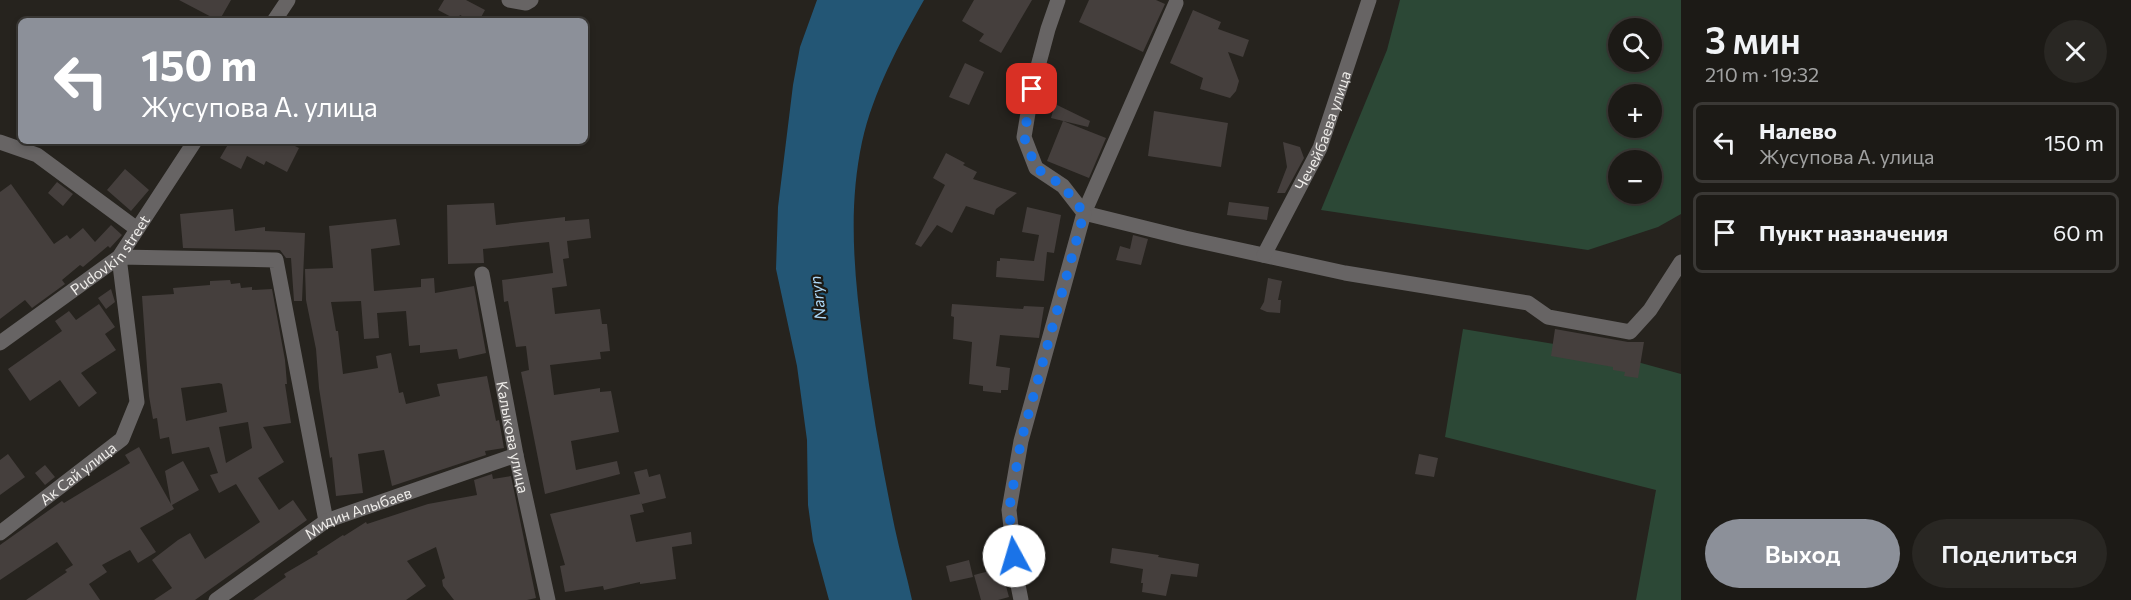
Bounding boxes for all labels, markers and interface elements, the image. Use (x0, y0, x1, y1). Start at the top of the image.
text: 3 мин (1705, 17, 1801, 61)
map controls (1608, 18, 1662, 204)
button: search (1608, 18, 1662, 72)
button: close (2044, 20, 2107, 83)
text: 150 m (141, 38, 257, 90)
icon: left (42, 42, 120, 120)
text: 210 m · 19:32 (1705, 62, 1819, 86)
pin (1006, 63, 1057, 114)
street label: Чечейбаева улица (1291, 68, 1354, 193)
icon: arrive (1015, 72, 1048, 105)
button: + (1608, 84, 1662, 138)
text: Жусупова А. улица (141, 90, 378, 123)
text: Налево (1759, 117, 1837, 144)
icon: left (1708, 126, 1741, 159)
text: 150 m (2044, 129, 2104, 156)
text: Жусупова А. улица (1759, 144, 1934, 168)
button: − (1608, 150, 1662, 204)
street label: Pudovkin street (66, 211, 153, 298)
icon: arrive (1708, 216, 1741, 249)
text: Пункт назначения (1759, 219, 1948, 246)
text: 60 m (2053, 219, 2104, 246)
water label: Naryn (805, 275, 829, 321)
street label: Калыкова улица (493, 380, 533, 495)
street label: Ак Сай улица (36, 438, 120, 508)
street label: Мидин Алыбаев (301, 483, 414, 543)
button: Выход (1705, 519, 1900, 588)
button: Поделиться (1912, 519, 2107, 588)
position arrow (982, 524, 1046, 588)

